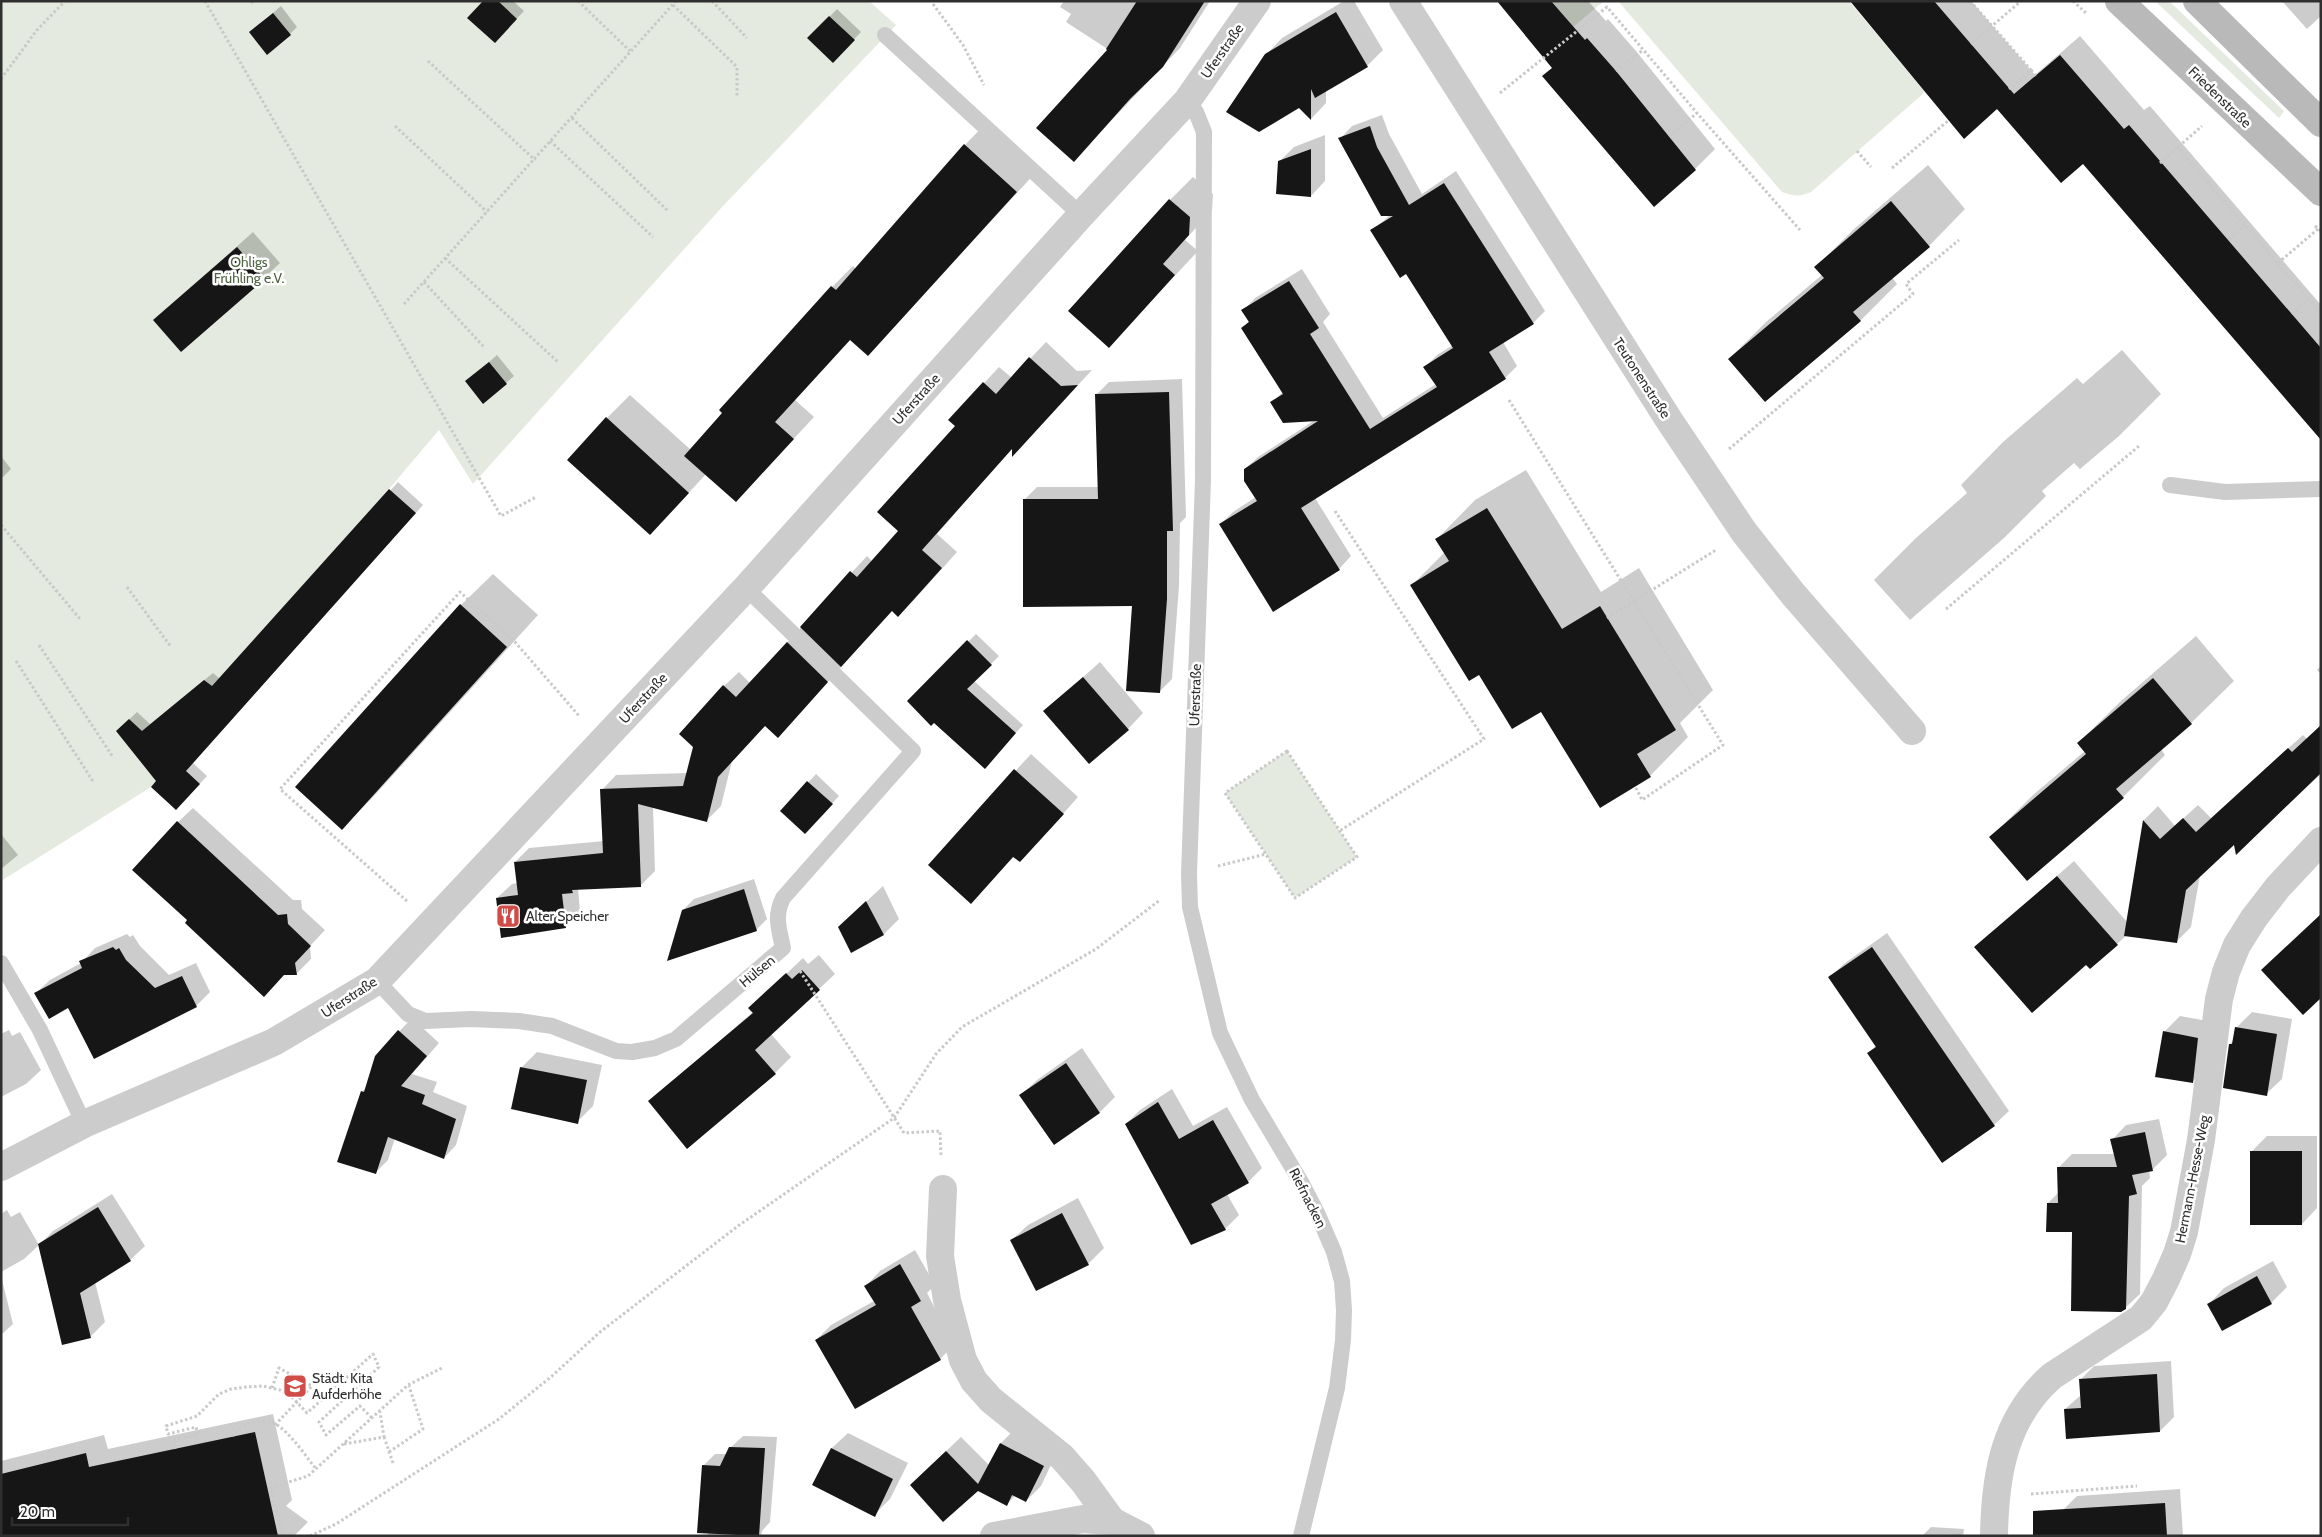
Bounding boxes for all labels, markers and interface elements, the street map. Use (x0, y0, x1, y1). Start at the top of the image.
street label: Uferstraße (1197, 20, 1247, 82)
street label: Friedenstraße (2185, 62, 2255, 132)
park label: Ohligs Frühling e.V. (214, 253, 284, 287)
street label: Teutonenstraße (1609, 334, 1675, 422)
street label: Uferstraße (888, 370, 944, 428)
street label: Uferstraße (1185, 663, 1205, 727)
street label: Uferstraße (615, 669, 671, 727)
restaurant icon: Alter Speicher (495, 903, 521, 929)
place label: Alter Speicher (526, 907, 609, 925)
street label: Hülsen (735, 951, 779, 991)
street label: Uferstraße (318, 972, 380, 1022)
street label: Hermann-Hesse-Weg (2171, 1112, 2213, 1245)
street label: Riefnacken (1285, 1165, 1331, 1231)
place label: Städt. Kita Aufderhöhe (312, 1369, 382, 1403)
school or university icon: Städt. Kita Aufderhöhe (282, 1373, 308, 1399)
scale bar (12, 1494, 129, 1526)
text: 20 m (20, 1503, 55, 1521)

